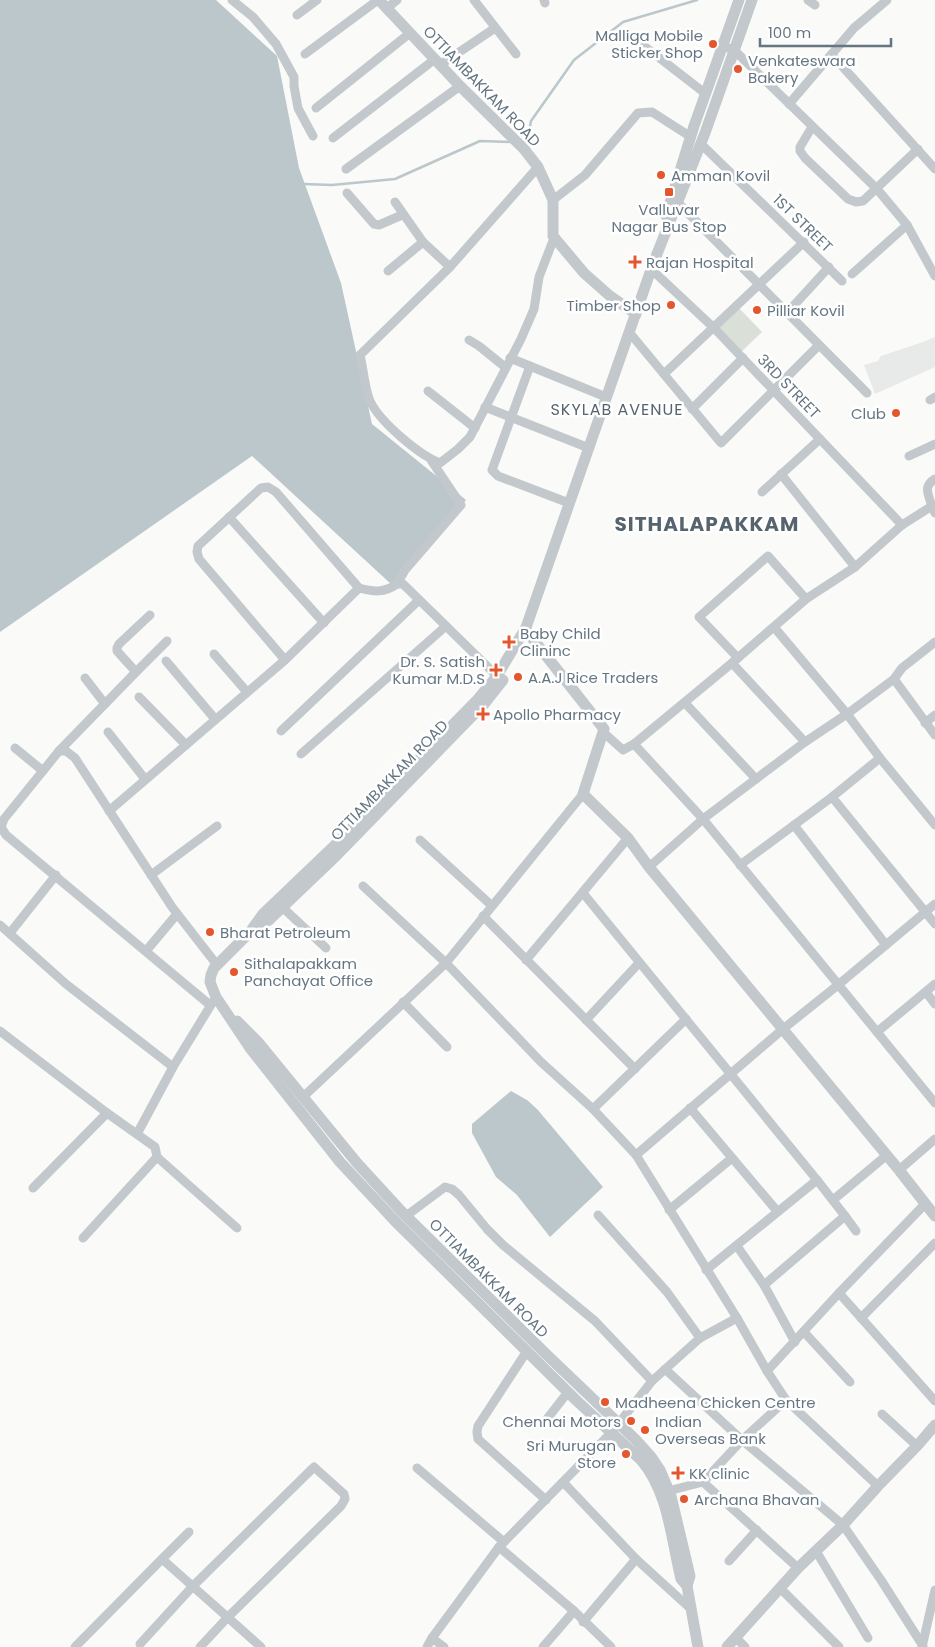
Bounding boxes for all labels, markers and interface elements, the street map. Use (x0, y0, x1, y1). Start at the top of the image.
scale bar (760, 15, 891, 47)
street label: OTTIAMBAKKAM ROAD (419, 21, 545, 151)
text: 100 m (768, 22, 811, 43)
place label: Malliga Mobile Sticker Shop (595, 25, 703, 63)
marker: Malliga Mobile Sticker Shop (707, 38, 719, 50)
place label: Venkateswara Bakery (748, 50, 856, 88)
marker: Venkateswara Bakery (732, 63, 744, 75)
place label: Amman Kovil (671, 165, 770, 186)
marker: Amman Kovil (655, 169, 667, 181)
marker: Valluvar Nagar Bus Stop (663, 186, 675, 198)
street label: 1ST STREET (769, 189, 837, 257)
place label: Valluvar Nagar Bus Stop (611, 199, 727, 237)
place label: Rajan Hospital (646, 252, 754, 273)
marker: Rajan Hospital (628, 255, 642, 269)
place label: Timber Shop (567, 295, 661, 316)
marker: Timber Shop (665, 299, 677, 311)
place label: Pilliar Kovil (767, 300, 845, 321)
marker: Pilliar Kovil (751, 304, 763, 316)
street label: 3RD STREET (753, 349, 825, 423)
district label: SKYLAB AVENUE (550, 398, 684, 421)
place label: Club (851, 403, 886, 424)
marker: Club (890, 407, 902, 419)
district label: SITHALAPAKKAM (615, 510, 799, 538)
place label: Baby Child Clininc (520, 623, 601, 661)
marker: Baby Child Clininc (502, 635, 516, 649)
place label: Dr. S. Satish Kumar M.D.S (393, 651, 485, 689)
marker: Dr. S. Satish Kumar M.D.S (489, 663, 503, 677)
place label: A.A.J Rice Traders (528, 667, 659, 688)
marker: A.A.J Rice Traders (512, 671, 524, 683)
place label: Apollo Pharmacy (493, 704, 622, 725)
marker: Apollo Pharmacy (477, 708, 489, 720)
street label: OTTIAMBAKKAM ROAD (326, 715, 452, 845)
place label: Bharat Petroleum (220, 922, 351, 943)
marker: Bharat Petroleum (204, 926, 216, 938)
place label: Sithalapakkam Panchayat Office (244, 953, 373, 991)
marker: Sithalapakkam Panchayat Office (228, 966, 240, 978)
street label: OTTIAMBAKKAM ROAD (425, 1214, 553, 1342)
place label: Madheena Chicken Centre (615, 1392, 816, 1413)
marker: Madheena Chicken Centre (599, 1396, 611, 1408)
place label: Chennai Motors (502, 1411, 621, 1432)
place label: Indian Overseas Bank (655, 1411, 766, 1449)
marker: Chennai Motors (625, 1415, 637, 1427)
marker: Indian Overseas Bank (639, 1424, 651, 1436)
place label: Sri Murugan Store (526, 1435, 616, 1473)
marker: Sri Murugan Store (620, 1448, 632, 1460)
place label: KK clinic (689, 1463, 750, 1484)
marker: KK clinic (671, 1466, 685, 1480)
place label: Archana Bhavan (694, 1489, 819, 1510)
marker: Archana Bhavan (678, 1493, 690, 1505)

